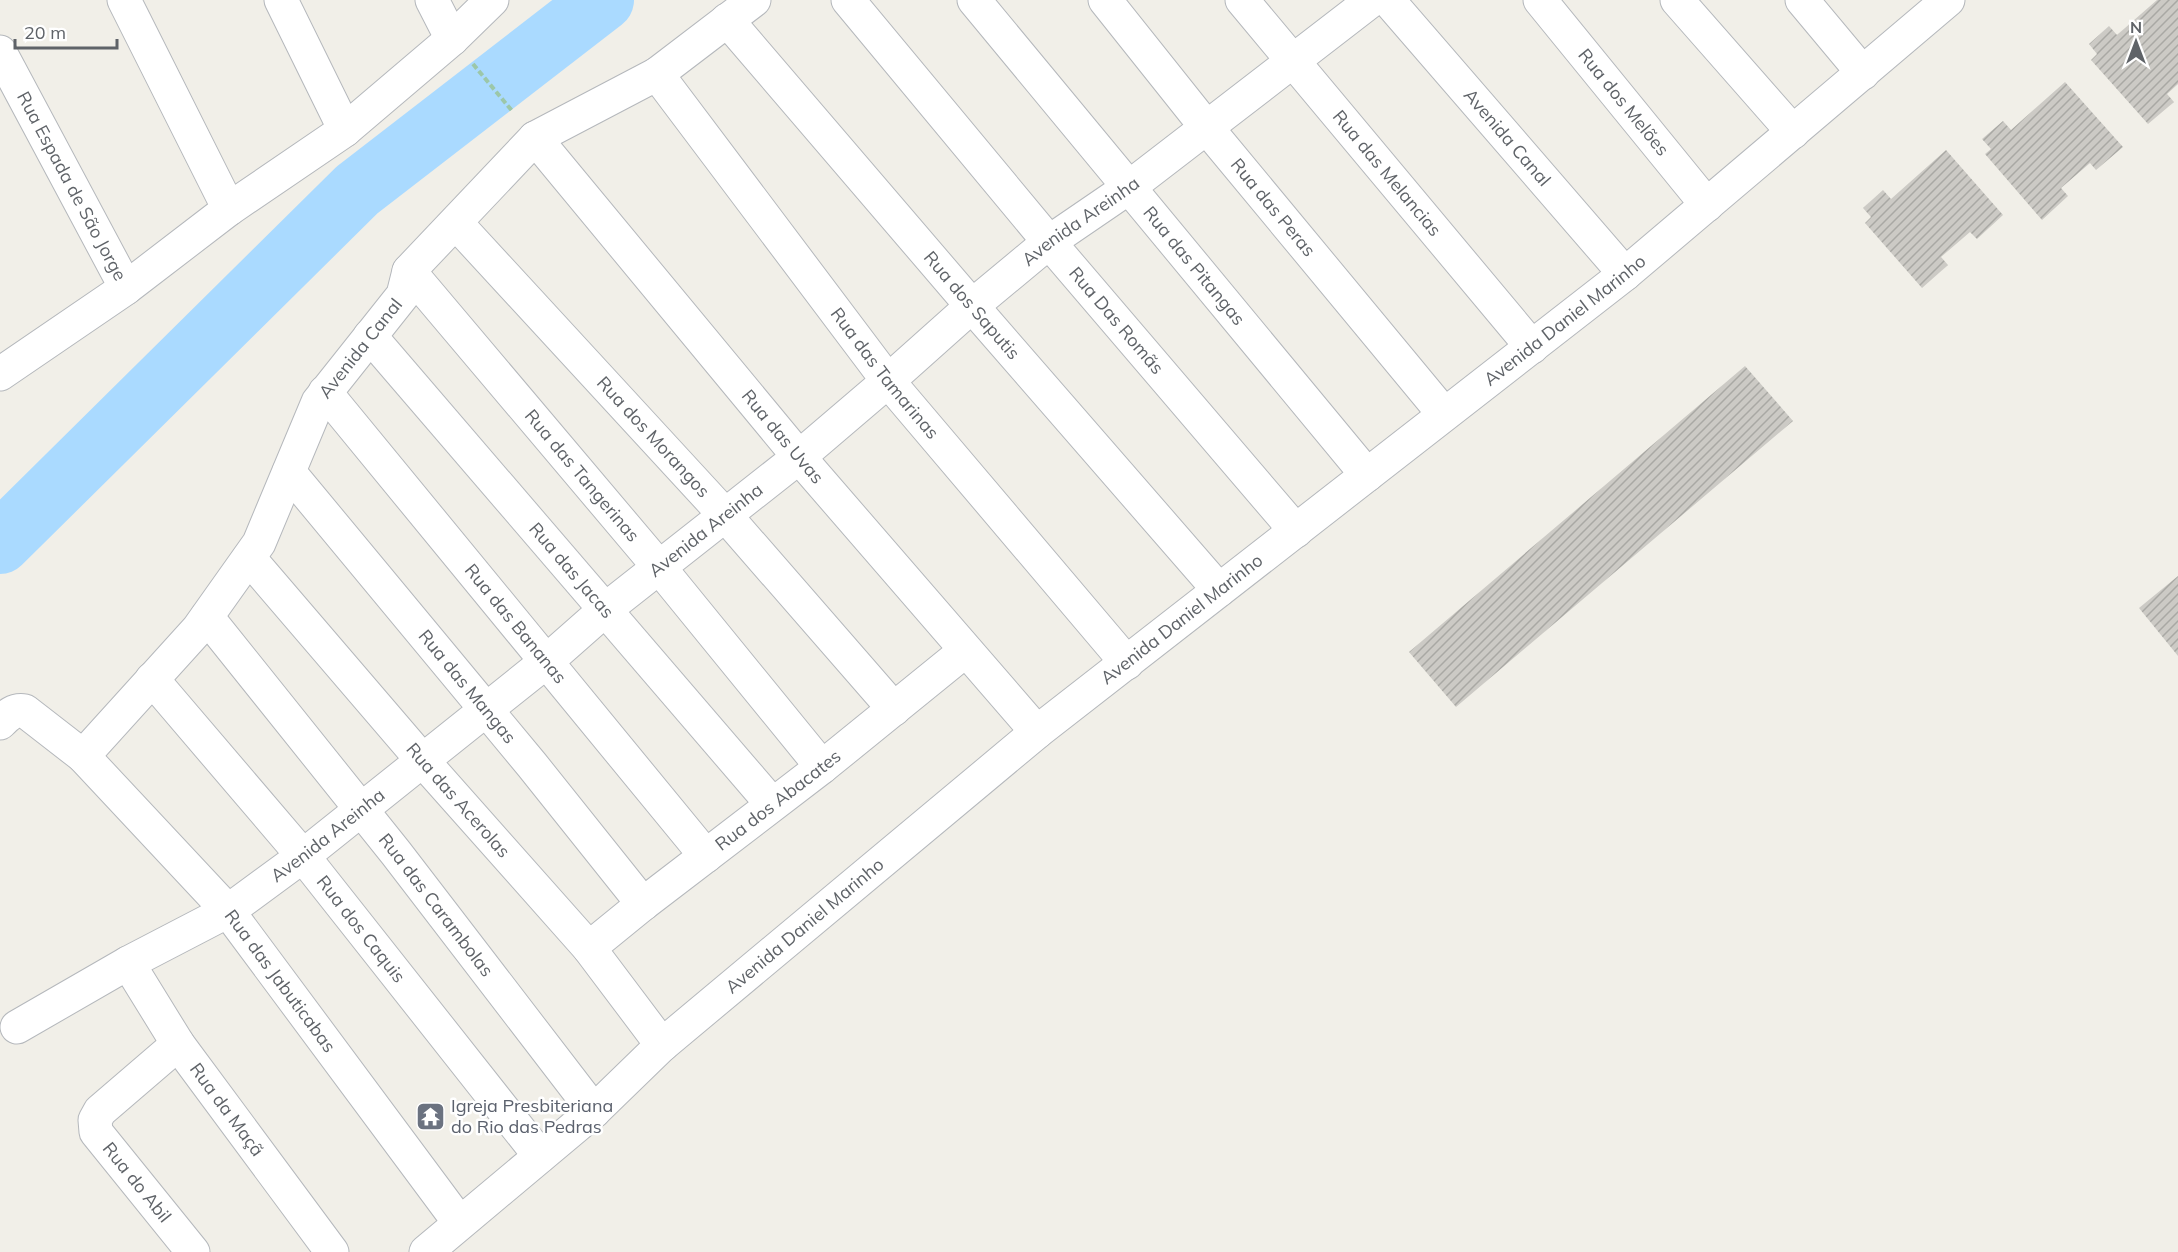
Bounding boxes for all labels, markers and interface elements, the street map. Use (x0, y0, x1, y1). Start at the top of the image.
scale bar (15, 12, 117, 50)
north arrow (2106, 12, 2166, 72)
text: N (2130, 17, 2142, 37)
text: 20 m (24, 21, 66, 44)
street label: Rua dos Melões (1573, 44, 1674, 160)
street label: Avenida Canal (1459, 84, 1556, 191)
street label: Rua Espada de São Jorge (12, 87, 132, 284)
street label: Rua das Melancias (1328, 105, 1447, 241)
street label: Rua das Peras (1226, 153, 1321, 261)
street label: Avenida Areinha (1017, 171, 1144, 271)
street label: Rua das Pitangas (1138, 201, 1250, 330)
street label: Rua dos Saputis (919, 246, 1025, 364)
street label: Avenida Daniel Marinho (1479, 249, 1650, 391)
street label: Rua Das Romãs (1064, 262, 1169, 379)
street label: Avenida Canal (313, 293, 407, 403)
street label: Rua das Tamarinas (826, 303, 944, 444)
street label: Rua dos Morangos (592, 371, 715, 502)
street label: Rua das Uvas (737, 385, 829, 488)
street label: Rua das Tangerinas (520, 404, 645, 546)
street label: Avenida Areinha (644, 478, 767, 582)
street label: Rua das Jacas (524, 517, 619, 623)
street label: Avenida Daniel Marinho (1096, 548, 1267, 689)
street label: Rua das Bananas (460, 559, 572, 688)
street label: Rua das Mangas (414, 625, 521, 748)
street label: Rua das Acerolas (401, 738, 515, 862)
street label: Rua dos Abacates (710, 744, 845, 856)
street label: Avenida Areinha (266, 783, 389, 887)
street label: Rua das Carambolas (374, 829, 499, 981)
street label: Avenida Daniel Marinho (720, 853, 888, 998)
street label: Rua dos Caquis (312, 871, 411, 987)
street label: Rua das Jabuticabas (220, 905, 341, 1057)
street label: Rua da Maçã (185, 1058, 269, 1161)
place label: Igreja Presbiteriana do Rio das Pedras (451, 1094, 613, 1138)
temple icon: Igreja Presbiteriana do Rio das Pedras (414, 1100, 446, 1132)
street label: Rua do Abil (98, 1137, 177, 1227)

